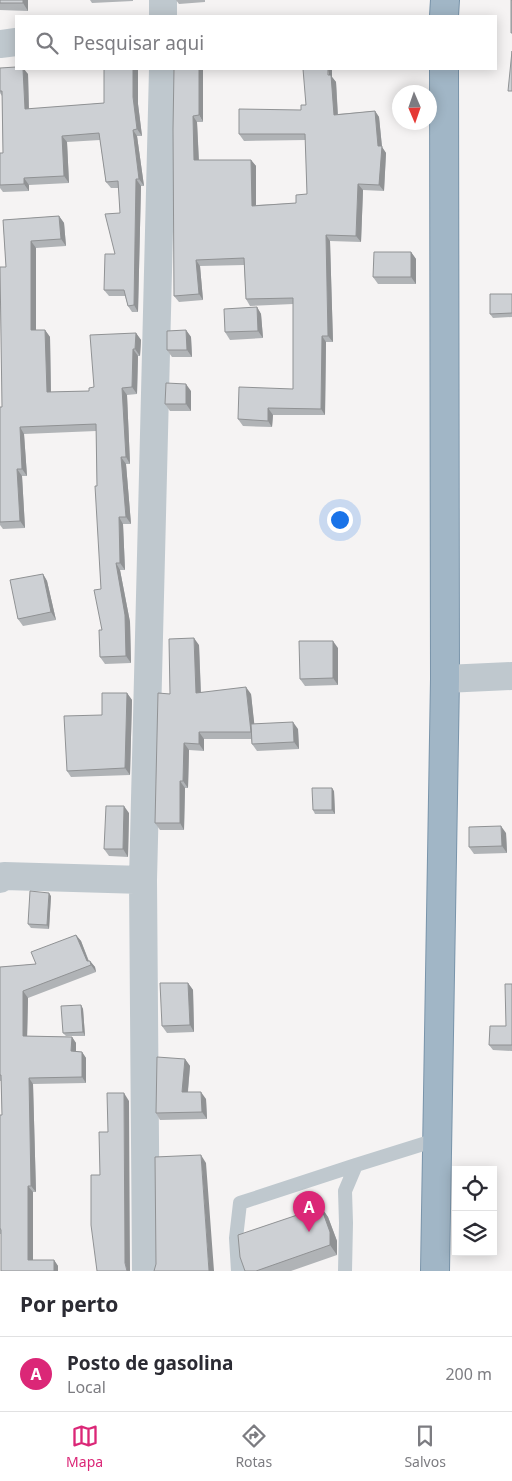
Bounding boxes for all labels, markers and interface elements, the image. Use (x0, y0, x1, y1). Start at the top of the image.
search box (15, 15, 497, 70)
icon: search (33, 29, 61, 57)
text: Pesquisar aqui (73, 30, 204, 56)
north arrow (392, 85, 437, 130)
your location (327, 507, 353, 533)
map controls (452, 1166, 497, 1256)
button: locate (452, 1166, 497, 1211)
pin: A (293, 1191, 325, 1232)
button: layers (452, 1211, 497, 1256)
text: Por perto (20, 1290, 118, 1318)
text: Posto de gasolina (67, 1350, 233, 1376)
text: A (30, 1363, 42, 1385)
text: 200 m (445, 1363, 492, 1385)
text: Local (67, 1376, 106, 1398)
tab: Mapa (66, 1422, 103, 1471)
tab: Rotas (235, 1422, 272, 1471)
tab: Salvos (404, 1422, 446, 1471)

